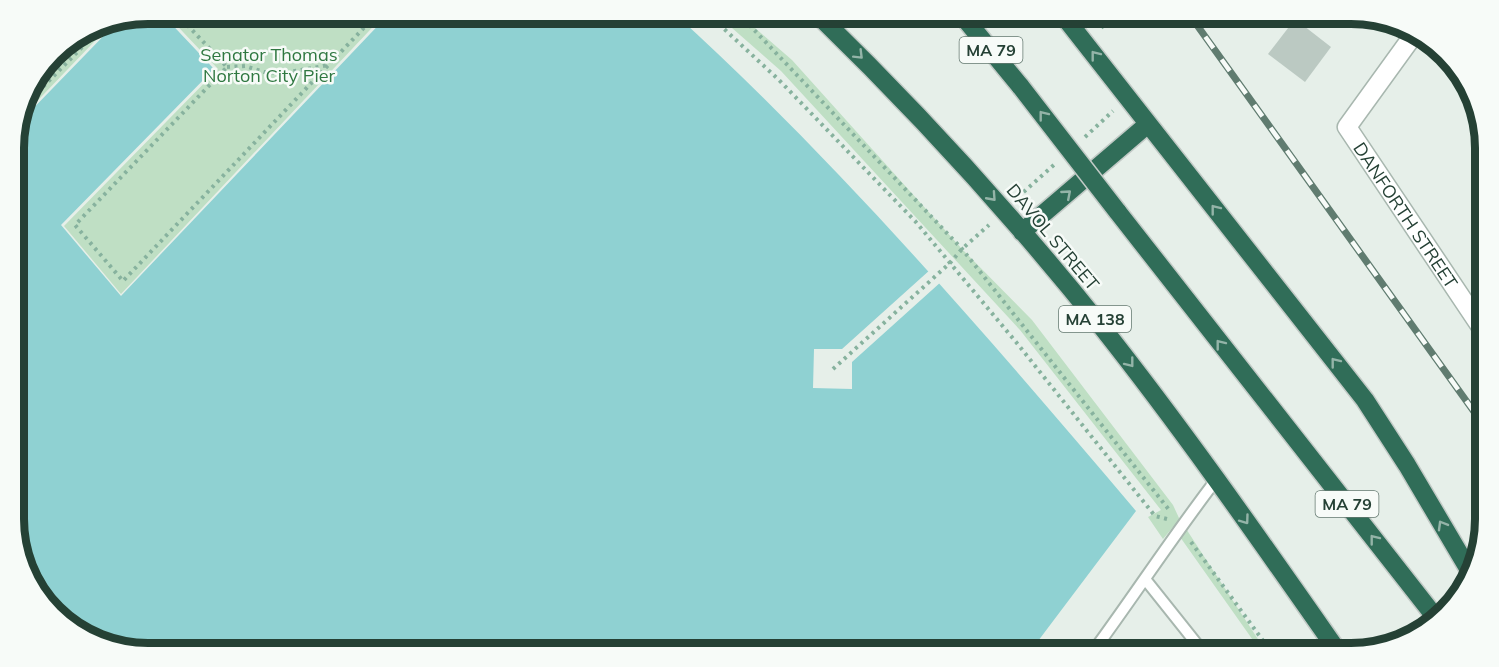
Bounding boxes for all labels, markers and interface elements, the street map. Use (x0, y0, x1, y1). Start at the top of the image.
road number: MA 79 (960, 37, 1022, 63)
park label: Senator Thomas Norton City Pier (200, 43, 338, 87)
one-way arrow (851, 47, 862, 58)
one-way arrow (1091, 51, 1102, 62)
one-way arrow (1039, 111, 1050, 122)
street label: DANFORTH STREET (1349, 138, 1463, 293)
street label: DAVOL STREET (1002, 179, 1104, 295)
one-way arrow (985, 190, 996, 201)
one-way arrow (1060, 190, 1071, 201)
one-way arrow (1211, 204, 1222, 215)
road number: MA 138 (1059, 306, 1131, 332)
one-way arrow (1217, 339, 1228, 350)
one-way arrow (1122, 357, 1133, 368)
one-way arrow (1332, 358, 1343, 369)
road number: MA 79 (1316, 491, 1378, 517)
one-way arrow (1238, 514, 1249, 525)
one-way arrow (1438, 520, 1450, 531)
one-way arrow (1371, 535, 1382, 546)

